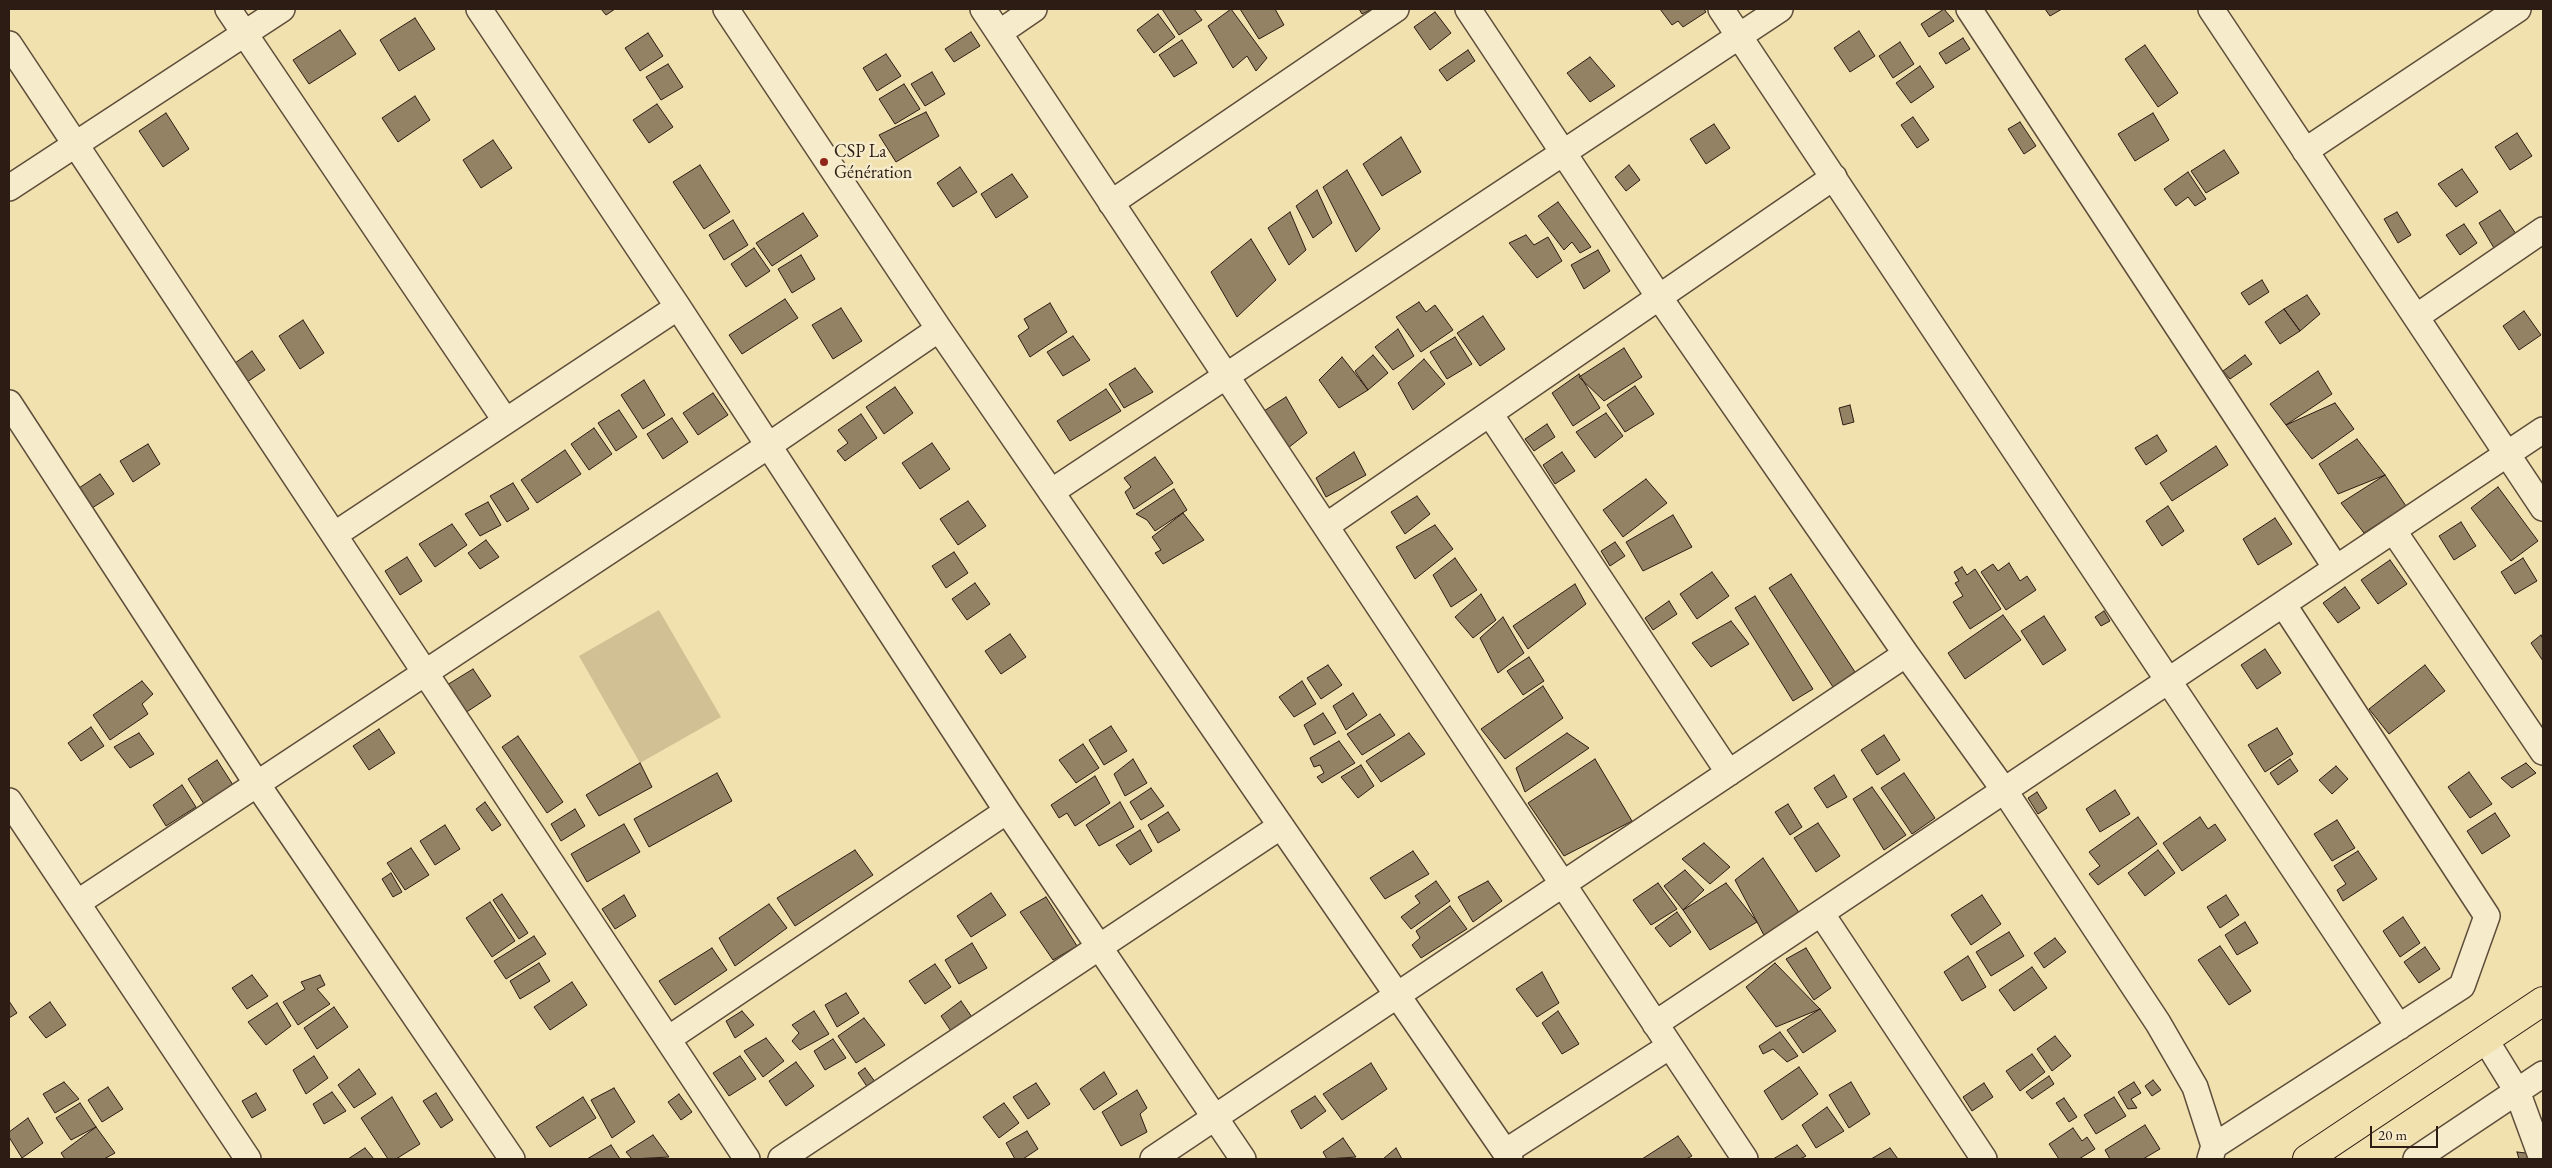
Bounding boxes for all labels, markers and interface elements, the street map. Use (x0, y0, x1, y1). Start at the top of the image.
place label: CSP La Génération (834, 141, 912, 183)
marker: CSP La Génération (818, 156, 830, 168)
scale bar (2372, 1116, 2440, 1148)
text: 20 m (2378, 1125, 2407, 1144)

